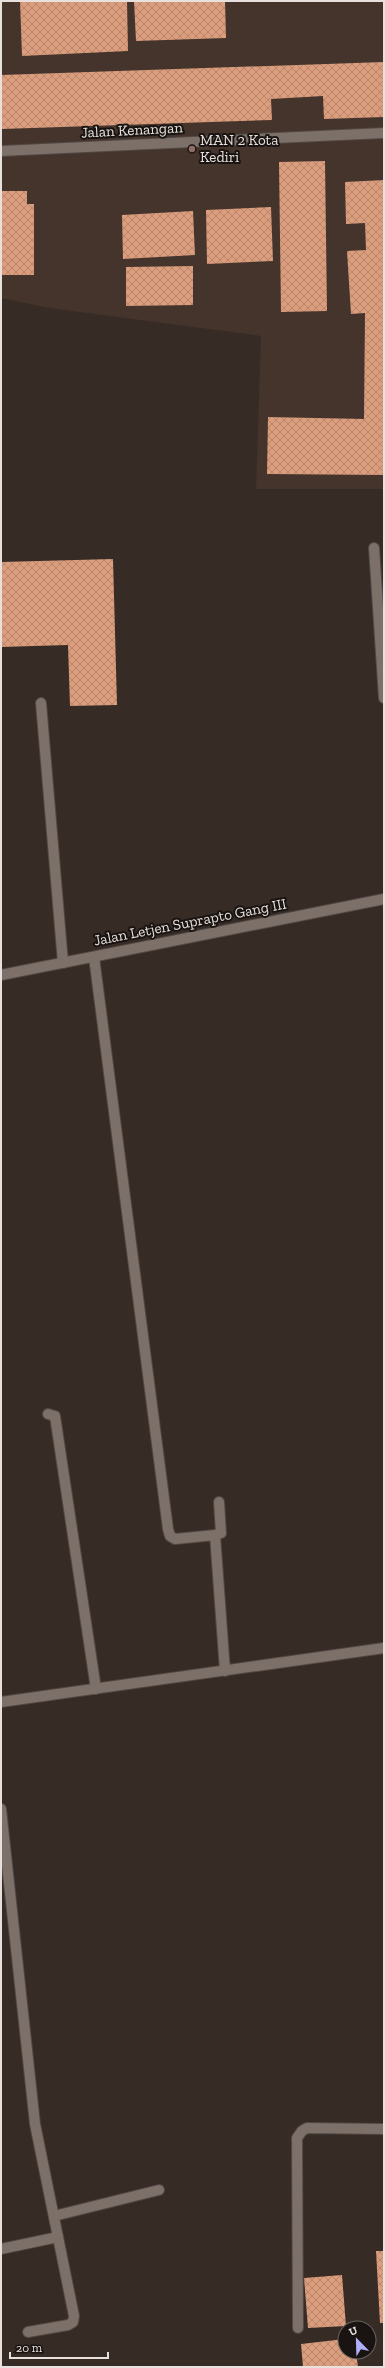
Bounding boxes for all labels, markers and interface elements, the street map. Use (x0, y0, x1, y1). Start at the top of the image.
street label: Jalan Kenangan (81, 118, 184, 142)
place label: MAN 2 Kota Kediri (200, 131, 278, 166)
marker: MAN 2 Kota Kediri (187, 144, 197, 154)
street label: Jalan Letjen Suprapto Gang III (92, 894, 288, 950)
north arrow (337, 2320, 377, 2360)
text: U (347, 2324, 360, 2339)
scale bar (10, 2334, 108, 2360)
text: 20 m (16, 2341, 43, 2355)

